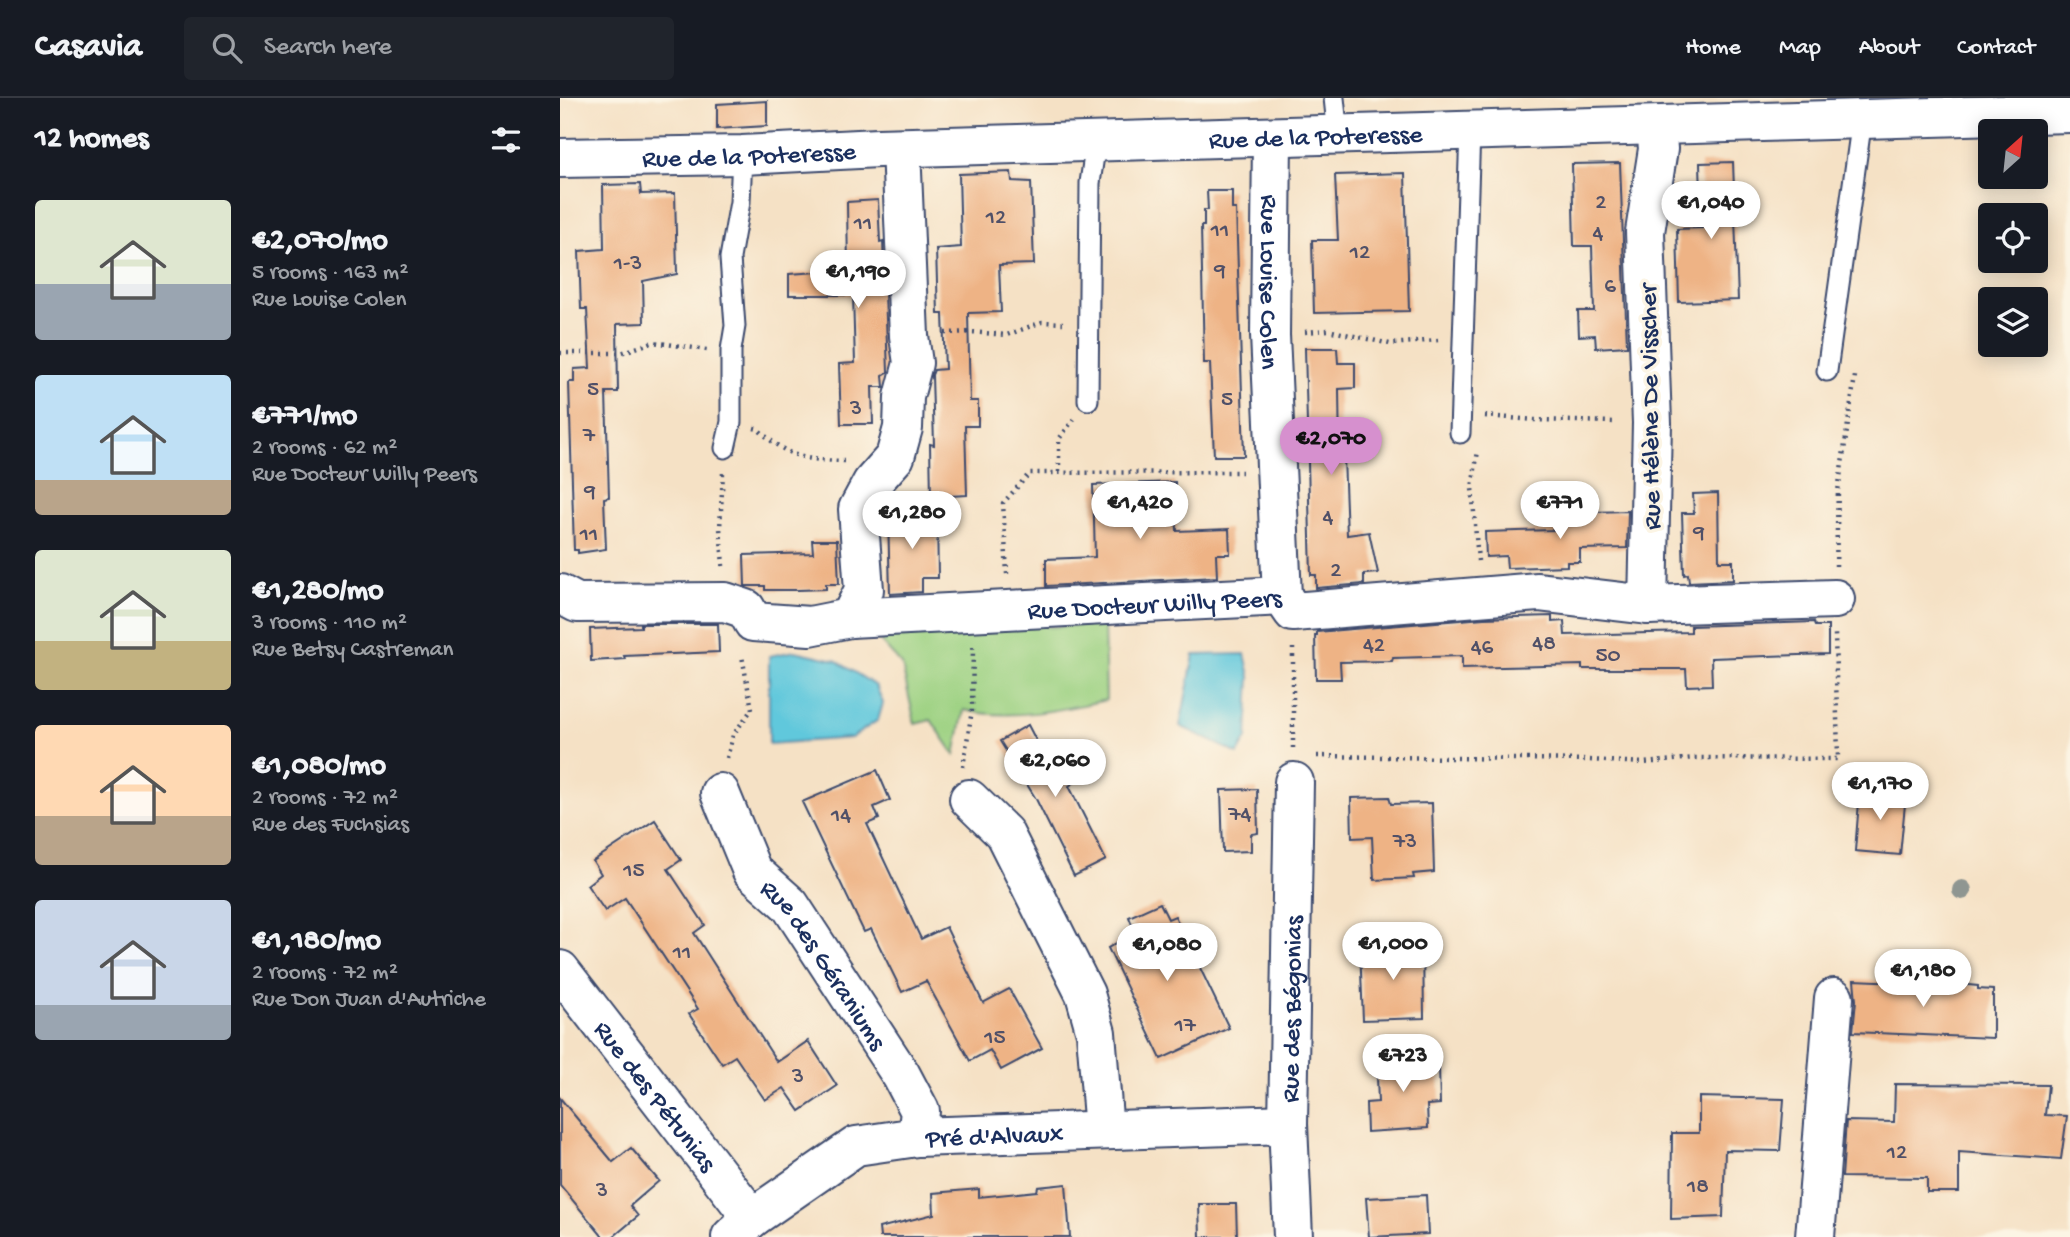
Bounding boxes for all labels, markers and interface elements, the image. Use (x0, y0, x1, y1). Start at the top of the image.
search box (184, 17, 674, 80)
text: Casavia (35, 29, 142, 67)
icon: search (208, 29, 246, 67)
text: Search here (264, 33, 392, 64)
text: Home (1685, 34, 1741, 63)
text: Map (1779, 34, 1821, 63)
text: About (1859, 34, 1919, 63)
text: Contact (1957, 34, 2035, 63)
north arrow (1978, 119, 2048, 189)
map controls (1978, 119, 2048, 357)
icon: filters (487, 121, 525, 159)
street label: Rue de la Poteresse (1208, 121, 1424, 158)
text: 12 homes (35, 123, 148, 158)
street label: Rue de la Poteresse (642, 138, 857, 177)
pin: €1,040 (1654, 181, 1768, 241)
house number: 2 (1595, 190, 1607, 217)
text: €1,040 (1677, 190, 1745, 217)
street label: Rue Louise Colen (1250, 195, 1283, 371)
button: locate (1978, 203, 2048, 273)
house number: 12 (985, 205, 1006, 232)
house number: 11 (853, 211, 872, 238)
house number: 11 (1210, 218, 1229, 245)
house number: 4 (1593, 221, 1604, 248)
text: €2,070/mo (252, 225, 388, 260)
icon: home (91, 228, 175, 312)
house number: 12 (1349, 240, 1370, 267)
pin: €1,190 (801, 250, 915, 310)
house number: 1-3 (613, 251, 642, 278)
house number: 9 (1213, 258, 1226, 285)
text: €1,190 (826, 259, 890, 286)
text: 5 rooms · 163 m² (252, 260, 408, 287)
house number: 6 (1604, 274, 1616, 301)
street label: Rue Hélène De Visscher (1635, 281, 1670, 530)
text: Rue Louise Colen (252, 287, 406, 314)
button: layers (1978, 287, 2048, 357)
house number: 5 (587, 377, 599, 404)
house number: 5 (1221, 387, 1233, 414)
house number: 3 (849, 396, 862, 423)
text: €771/mo (252, 400, 357, 435)
icon: home (91, 403, 175, 487)
pin: €2,070 (1274, 418, 1388, 477)
house number: 7 (582, 423, 596, 450)
text: €2,070 (1296, 426, 1366, 453)
text: 2 rooms · 62 m² (252, 435, 397, 462)
text: Rue Docteur Willy Peers (252, 462, 477, 489)
house number: 9 (583, 479, 596, 506)
pin: €1,420 (1083, 482, 1197, 541)
pin: €771 (1519, 482, 1601, 541)
text: €1,420 (1107, 490, 1173, 517)
text: €771 (1537, 490, 1583, 517)
pin: €1,280 (855, 491, 969, 551)
text: €1,280 (878, 500, 946, 527)
house number: 4 (1323, 505, 1334, 532)
house number: 9 (1692, 520, 1705, 547)
house number: 11 (579, 522, 598, 549)
house number: 2 (1330, 558, 1342, 585)
text: €1,280/mo (252, 575, 384, 610)
icon: home (91, 578, 175, 662)
street label: Rue Docteur Willy Peers (1027, 585, 1284, 629)
text: 3 rooms · 110 m² (252, 610, 407, 637)
house number: 48 (1532, 631, 1556, 658)
house number: 42 (1363, 633, 1385, 660)
house number: 46 (1471, 635, 1494, 662)
text: Rue Betsy Castreman (252, 637, 454, 664)
house number: 50 (1595, 643, 1621, 670)
pin: €2,060 (998, 740, 1112, 799)
text: €2,060 (1020, 748, 1090, 775)
text: €1,080/mo (252, 750, 386, 785)
icon: home (91, 753, 175, 837)
pin: €1,170 (1823, 762, 1937, 822)
text: €1,170 (1848, 771, 1912, 798)
text: 2 rooms · 72 m² (252, 785, 398, 812)
house number: 74 (1228, 802, 1252, 829)
house number: 14 (830, 803, 851, 830)
text: Rue des Fuchsias (252, 812, 409, 839)
house number: 73 (1392, 829, 1417, 856)
house number: 15 (622, 858, 645, 885)
street label: Rue des Géraniums (752, 875, 892, 1058)
street label: Rue des Bégonias (1277, 914, 1312, 1103)
pin: €1,000 (1336, 922, 1450, 982)
pin: €1,080 (1110, 924, 1224, 983)
text: €1,180/mo (252, 925, 381, 960)
icon: home (91, 928, 175, 1012)
text: €1,000 (1358, 931, 1428, 958)
text: €1,080 (1133, 932, 1201, 959)
house number: 11 (672, 940, 691, 967)
pin: €1,180 (1866, 950, 1980, 1009)
text: €1,180 (1890, 958, 1956, 985)
text: 2 rooms · 72 m² (252, 960, 398, 987)
text: Rue Don Juan d'Autriche (252, 987, 486, 1014)
house number: 17 (1173, 1013, 1197, 1040)
street label: Rue des Pétunias (585, 1016, 722, 1180)
house number: 15 (983, 1025, 1006, 1052)
pin: €723 (1362, 1034, 1444, 1094)
text: €723 (1379, 1043, 1427, 1070)
house number: 3 (791, 1064, 804, 1091)
street label: Pré d'Alvaux (924, 1121, 1064, 1157)
house number: 12 (1886, 1140, 1907, 1167)
house number: 18 (1686, 1174, 1709, 1201)
house number: 3 (595, 1178, 608, 1205)

